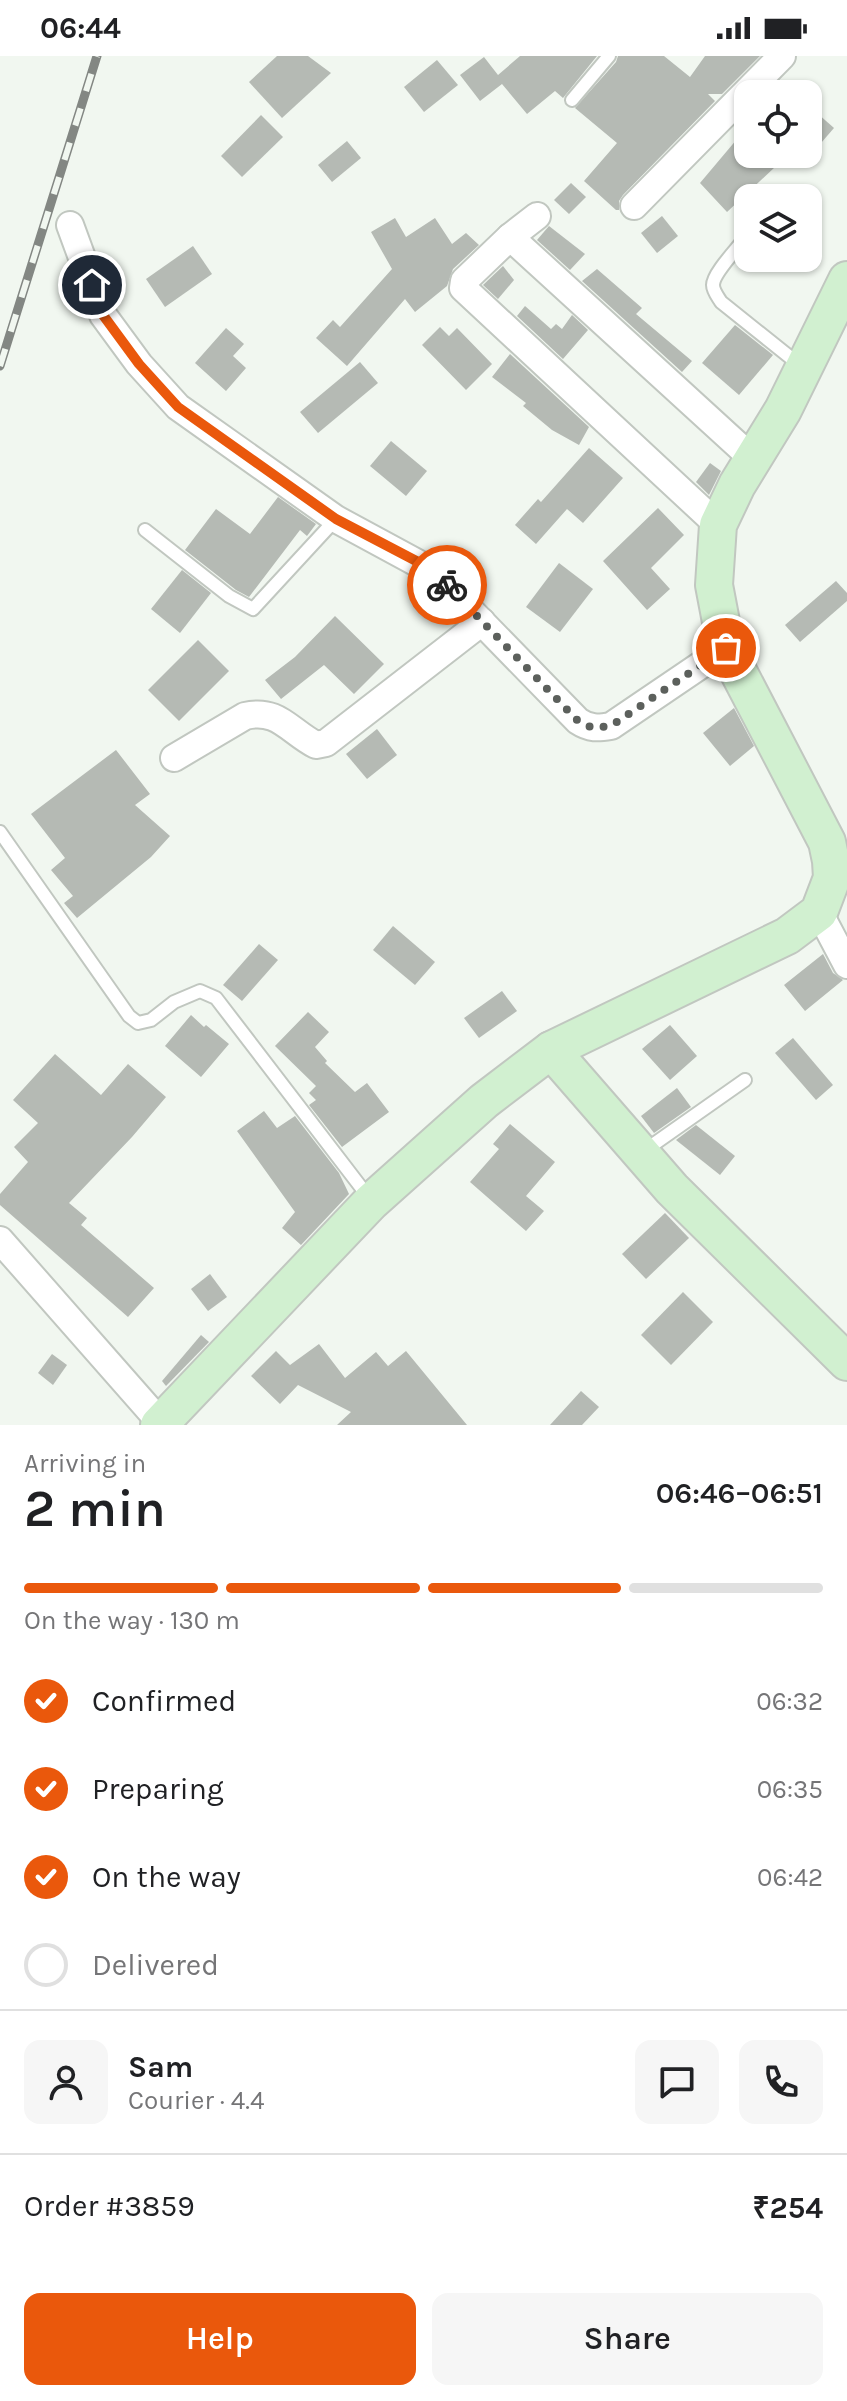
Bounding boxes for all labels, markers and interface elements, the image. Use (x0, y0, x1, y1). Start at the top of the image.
text: 06:44 (40, 10, 121, 46)
map controls (734, 80, 822, 272)
button: locate (734, 80, 822, 168)
button: layers (734, 184, 822, 272)
pin (58, 251, 126, 319)
icon: home (70, 263, 114, 307)
courier (407, 545, 487, 625)
icon: bike (425, 563, 469, 607)
pin (692, 614, 760, 682)
icon: bag (704, 626, 748, 670)
text: Arriving in (24, 1448, 146, 1479)
text: 06:46–06:51 (656, 1475, 823, 1511)
text: 2 min (24, 1478, 166, 1539)
text: On the way · 130 m (24, 1605, 240, 1636)
icon: check (24, 1679, 68, 1723)
text: Confirmed (92, 1683, 236, 1719)
text: 06:32 (756, 1686, 823, 1717)
icon: check (24, 1767, 68, 1811)
text: Preparing (92, 1771, 224, 1807)
text: 06:35 (757, 1774, 823, 1805)
icon: check (24, 1855, 68, 1899)
text: On the way (92, 1859, 241, 1895)
text: 06:42 (757, 1862, 823, 1893)
text: Delivered (92, 1947, 219, 1983)
button: person (24, 2040, 108, 2124)
button: chat (635, 2040, 719, 2124)
button: phone (739, 2040, 823, 2124)
text: Sam (128, 2049, 193, 2085)
text: Courier · 4.4 (128, 2085, 264, 2116)
text: Order #3859 (24, 2188, 195, 2224)
text: ₹254 (752, 2190, 823, 2226)
button: Help (24, 2293, 416, 2385)
button: Share (432, 2293, 823, 2385)

